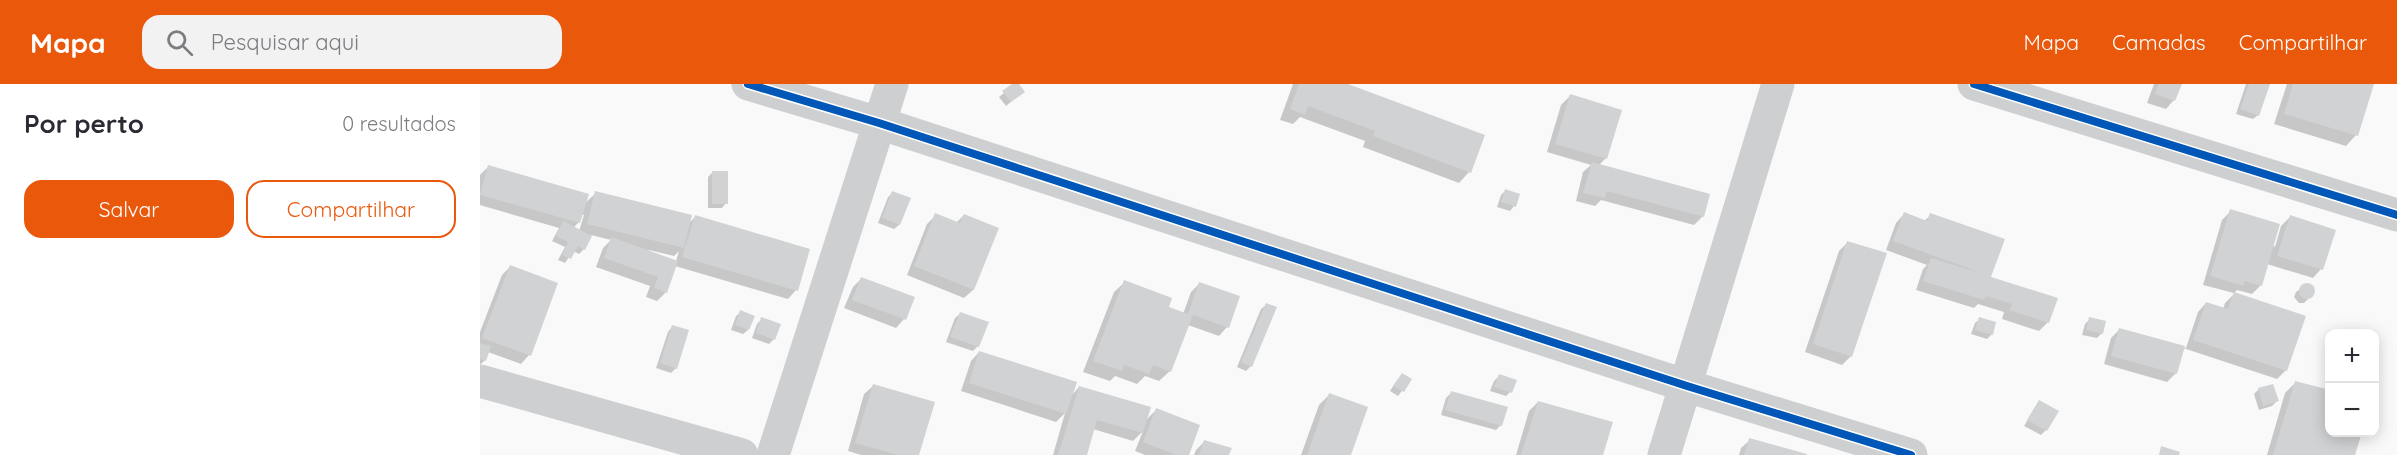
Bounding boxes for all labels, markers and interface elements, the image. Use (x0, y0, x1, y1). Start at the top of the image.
search box (142, 15, 562, 69)
text: Mapa (30, 25, 106, 60)
icon: search (163, 26, 196, 59)
text: Pesquisar aqui (211, 28, 359, 56)
text: Mapa (2024, 29, 2079, 55)
text: Camadas (2112, 29, 2206, 55)
text: Compartilhar (2239, 29, 2367, 55)
text: Por perto (24, 107, 144, 140)
text: 0 resultados (342, 111, 456, 136)
button: Salvar (24, 180, 234, 238)
button: Compartilhar (246, 180, 456, 238)
map controls (2325, 329, 2379, 437)
button: + (2325, 329, 2379, 383)
button: − (2325, 383, 2379, 437)

